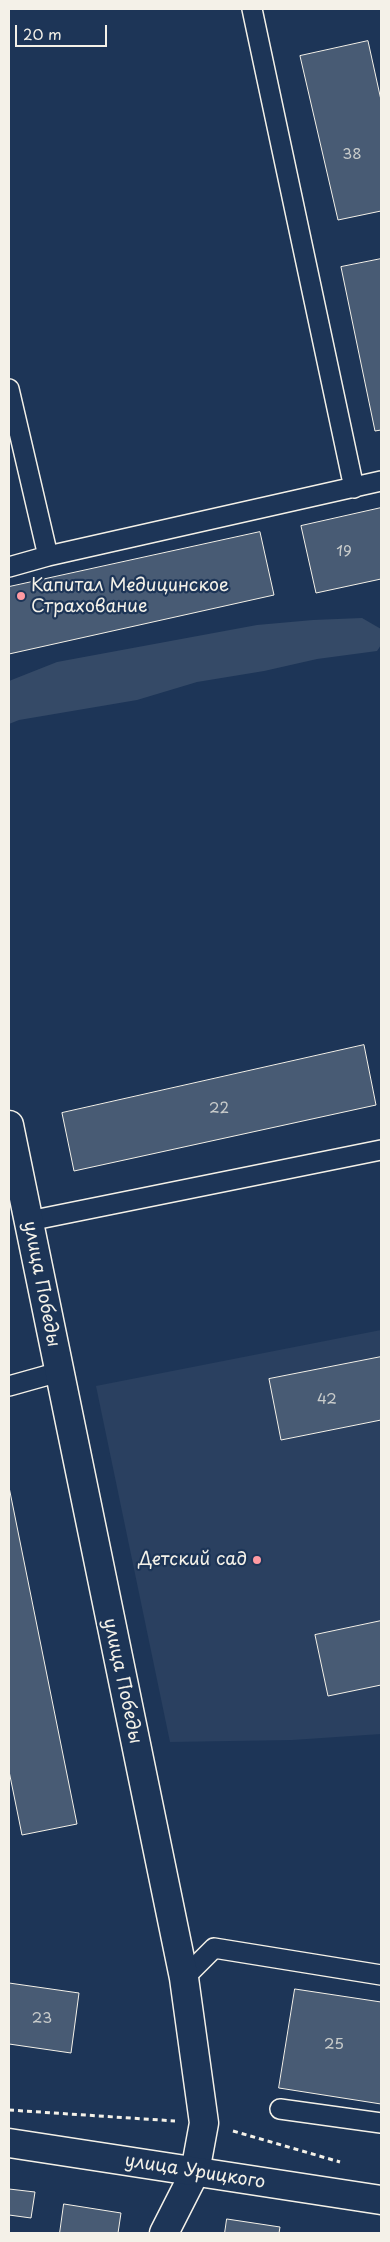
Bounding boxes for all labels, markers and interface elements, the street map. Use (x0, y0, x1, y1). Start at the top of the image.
scale bar (18, 15, 110, 47)
text: 20 m (23, 22, 62, 45)
house number: 38 (342, 146, 362, 164)
house number: 19 (336, 543, 352, 561)
place label: Капитал Медицинское Страхование (31, 575, 229, 618)
marker: Капитал Медицинское Страхование (15, 590, 27, 602)
house number: 22 (209, 1100, 229, 1118)
street label: улица Победы (18, 1219, 64, 1349)
house number: 42 (317, 1391, 337, 1409)
place label: Детский сад (138, 1549, 247, 1571)
marker: Детский сад (251, 1554, 263, 1566)
street label: улица Победы (98, 1616, 146, 1746)
house number: 23 (32, 2010, 52, 2028)
house number: 25 (324, 2036, 344, 2054)
street label: улица Урицкого (123, 2150, 267, 2194)

